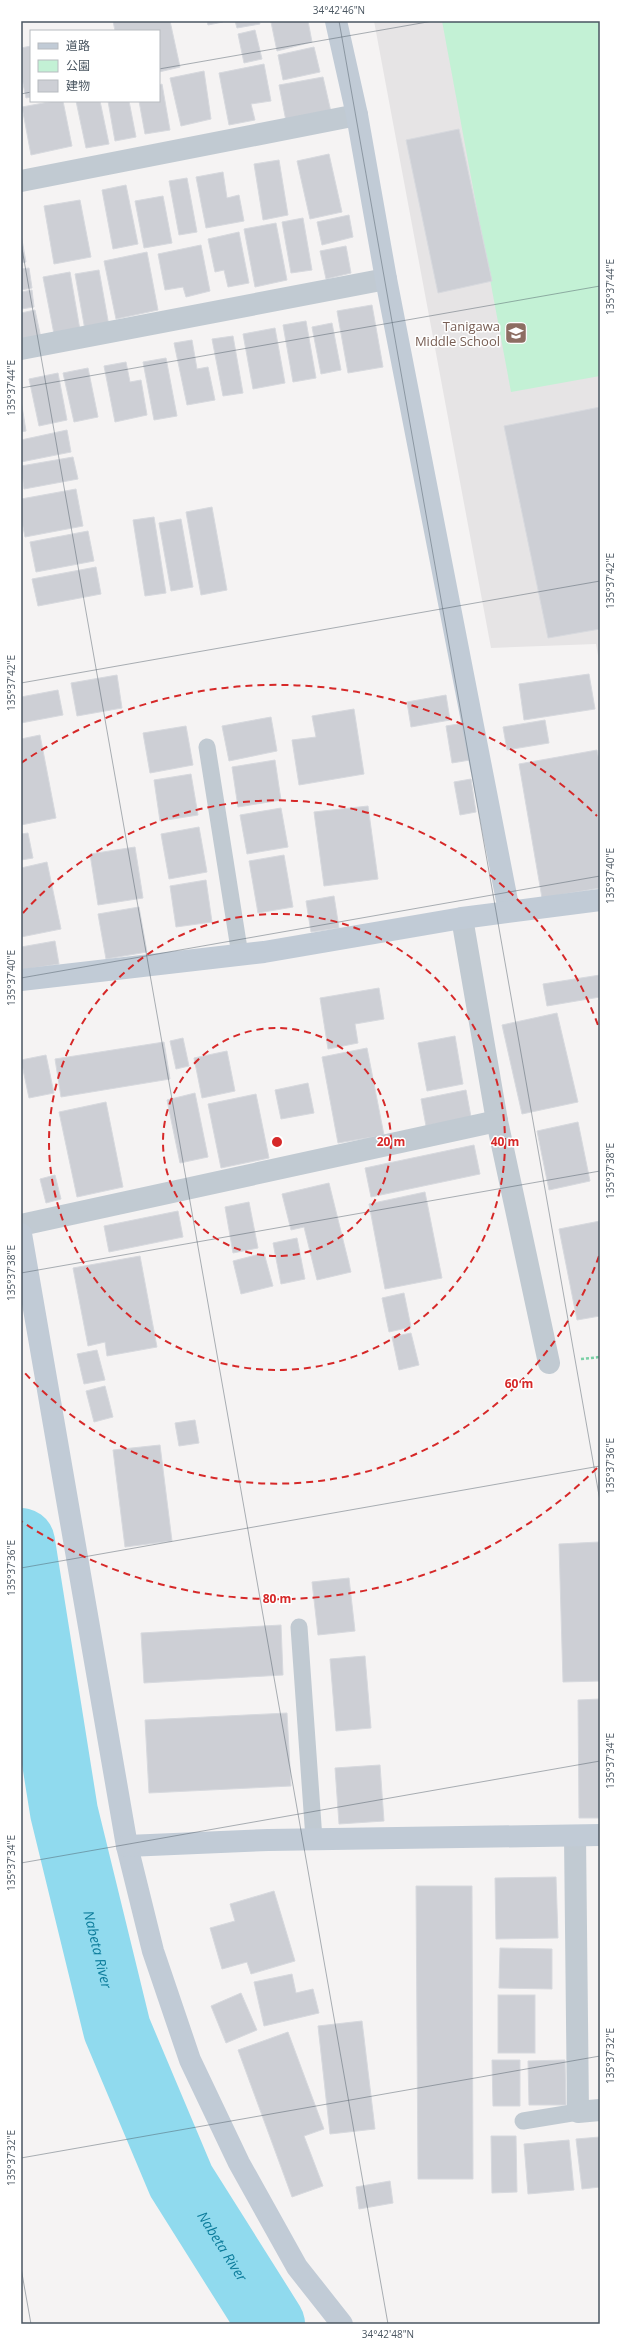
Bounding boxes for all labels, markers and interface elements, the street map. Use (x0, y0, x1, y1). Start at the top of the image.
text: 34°42'46"N (313, 3, 365, 17)
legend (30, 30, 160, 102)
text: 道路 (66, 37, 90, 54)
text: 公園 (66, 57, 90, 74)
text: 建物 (66, 77, 90, 94)
text: 135°37'44"E (603, 259, 617, 315)
place label: Tanigawa Middle School (415, 317, 500, 350)
school or university icon: Tanigawa Middle School (503, 320, 529, 346)
text: 135°37'44"E (4, 360, 18, 416)
text: 135°37'42"E (603, 553, 617, 609)
text: 135°37'42"E (4, 655, 18, 711)
text: 135°37'40"E (603, 848, 617, 904)
text: 135°37'40"E (4, 950, 18, 1006)
text: 20 m (377, 1133, 405, 1150)
text: 40 m (491, 1133, 519, 1150)
centre of rings (270, 1135, 284, 1149)
text: 135°37'38"E (603, 1143, 617, 1199)
text: 135°37'38"E (4, 1245, 18, 1301)
text: 60 m (505, 1375, 533, 1392)
text: 135°37'36"E (603, 1438, 617, 1494)
text: 135°37'36"E (4, 1540, 18, 1596)
text: 80 m (263, 1590, 291, 1607)
text: 135°37'34"E (603, 1733, 617, 1789)
text: 135°37'34"E (4, 1835, 18, 1891)
water label: Nabeta River (79, 1909, 117, 1991)
text: 135°37'32"E (603, 2028, 617, 2084)
text: 135°37'32"E (4, 2130, 18, 2186)
water label: Nabeta River (193, 2207, 252, 2285)
text: 34°42'48"N (362, 2327, 414, 2341)

